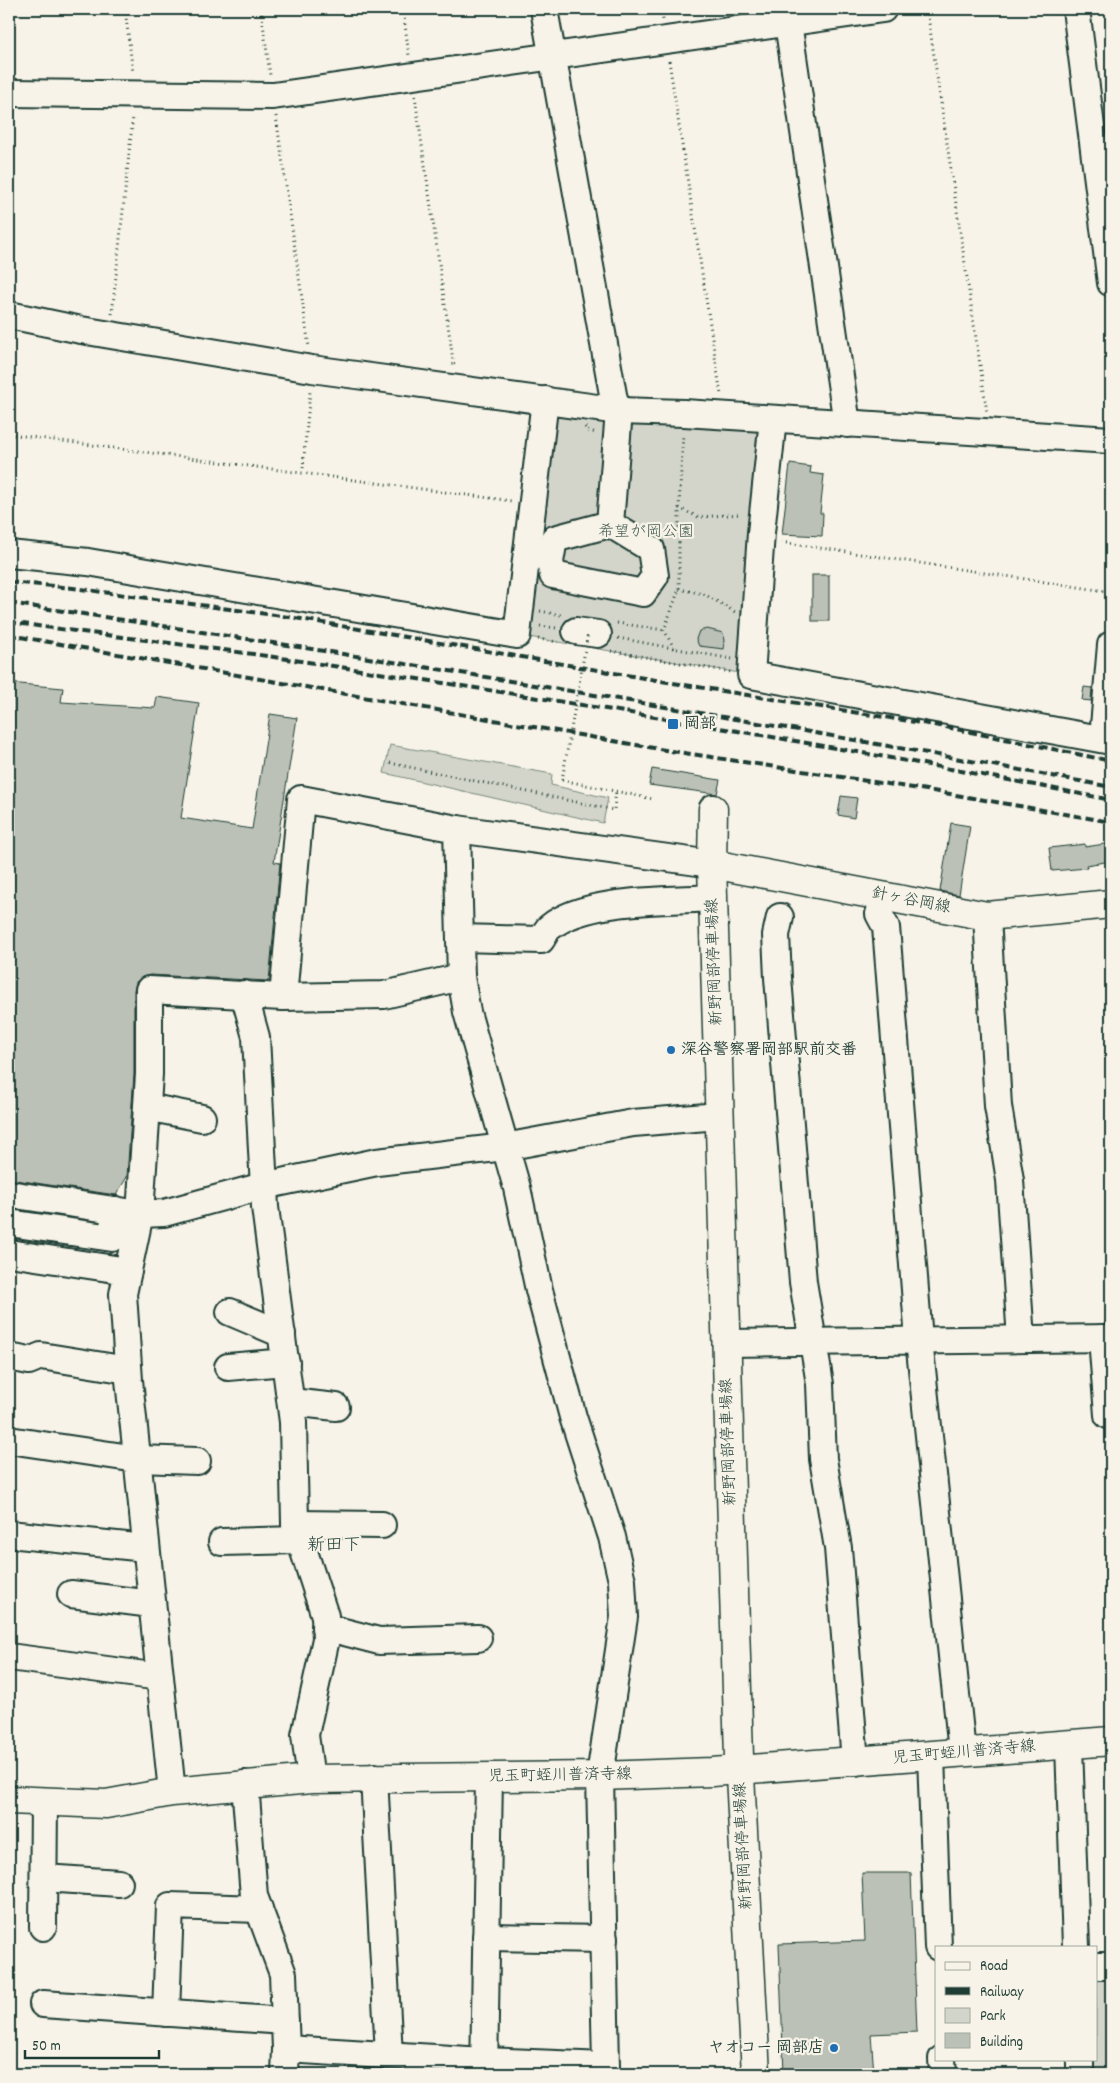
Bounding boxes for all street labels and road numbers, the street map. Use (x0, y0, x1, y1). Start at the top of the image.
street label: 針ヶ谷岡線 (870, 882, 952, 920)
street label: 新野岡部停車場線 (701, 898, 729, 1026)
street label: 新野岡部停車場線 (715, 1378, 743, 1506)
street label: 児玉町蛭川普済寺線 (891, 1735, 1037, 1771)
street label: 児玉町蛭川普済寺線 (488, 1763, 632, 1789)
street label: 新野岡部停車場線 (729, 1781, 759, 1911)

